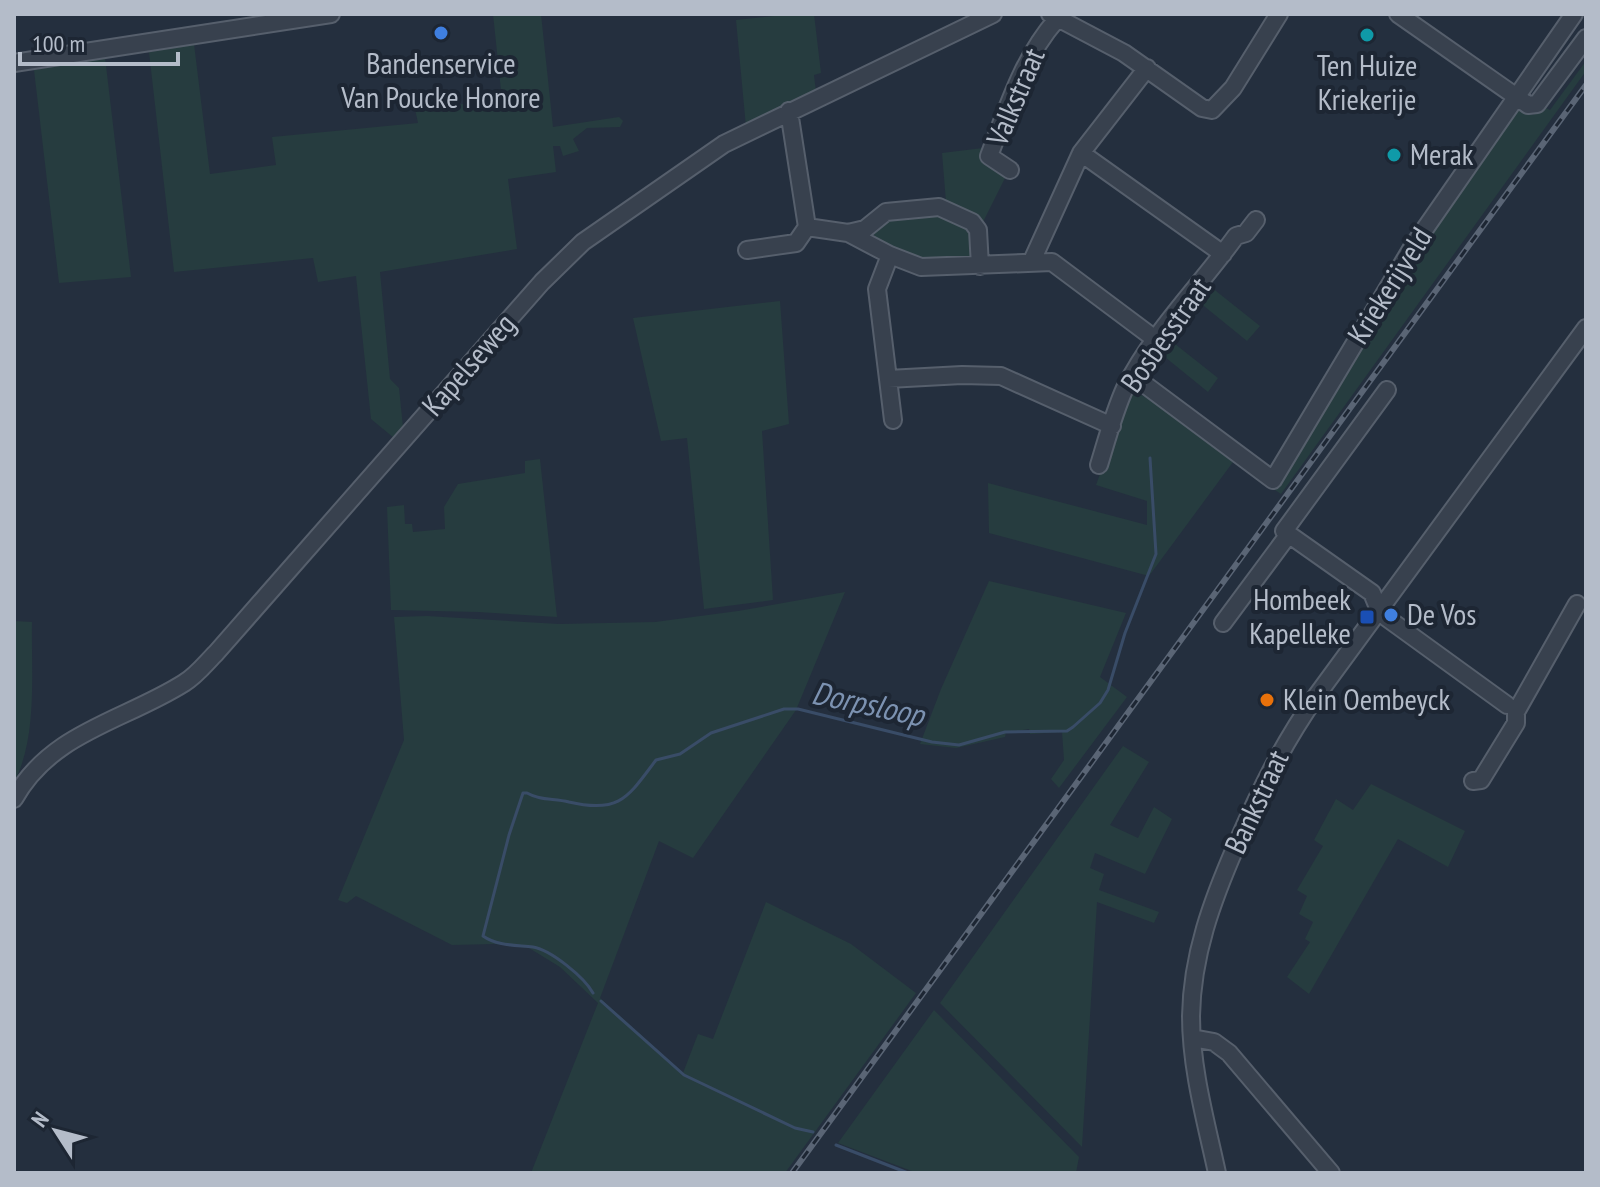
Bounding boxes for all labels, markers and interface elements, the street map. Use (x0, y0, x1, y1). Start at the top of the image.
scale bar (20, 16, 178, 66)
marker: Bandenservice Van Poucke Honore (432, 24, 450, 42)
marker: Ten Huize Kriekerije (1358, 26, 1376, 44)
text: 100 m (32, 28, 85, 59)
street label: Valkstraat (976, 41, 1053, 152)
place label: Bandenservice Van Poucke Honore (340, 43, 541, 116)
place label: Ten Huize Kriekerije (1317, 45, 1417, 118)
place label: Merak (1410, 134, 1474, 173)
marker: Merak (1385, 146, 1403, 164)
street label: Kriekerijveld (1338, 220, 1440, 351)
street label: Bosbesstraat (1111, 268, 1219, 399)
street label: Kapelseweg (413, 305, 523, 423)
place label: Hombeek Kapelleke (1249, 579, 1351, 652)
place label: De Vos (1407, 594, 1476, 633)
marker: De Vos (1382, 606, 1400, 624)
marker: Hombeek Kapelleke (1358, 608, 1376, 626)
water label: Dorpsloop (809, 671, 930, 736)
place label: Klein Oembeyck (1283, 679, 1450, 718)
marker: Klein Oembeyck (1258, 691, 1276, 709)
street label: Bankstraat (1215, 743, 1297, 859)
north arrow (16, 1091, 96, 1171)
text: N (25, 1106, 55, 1132)

